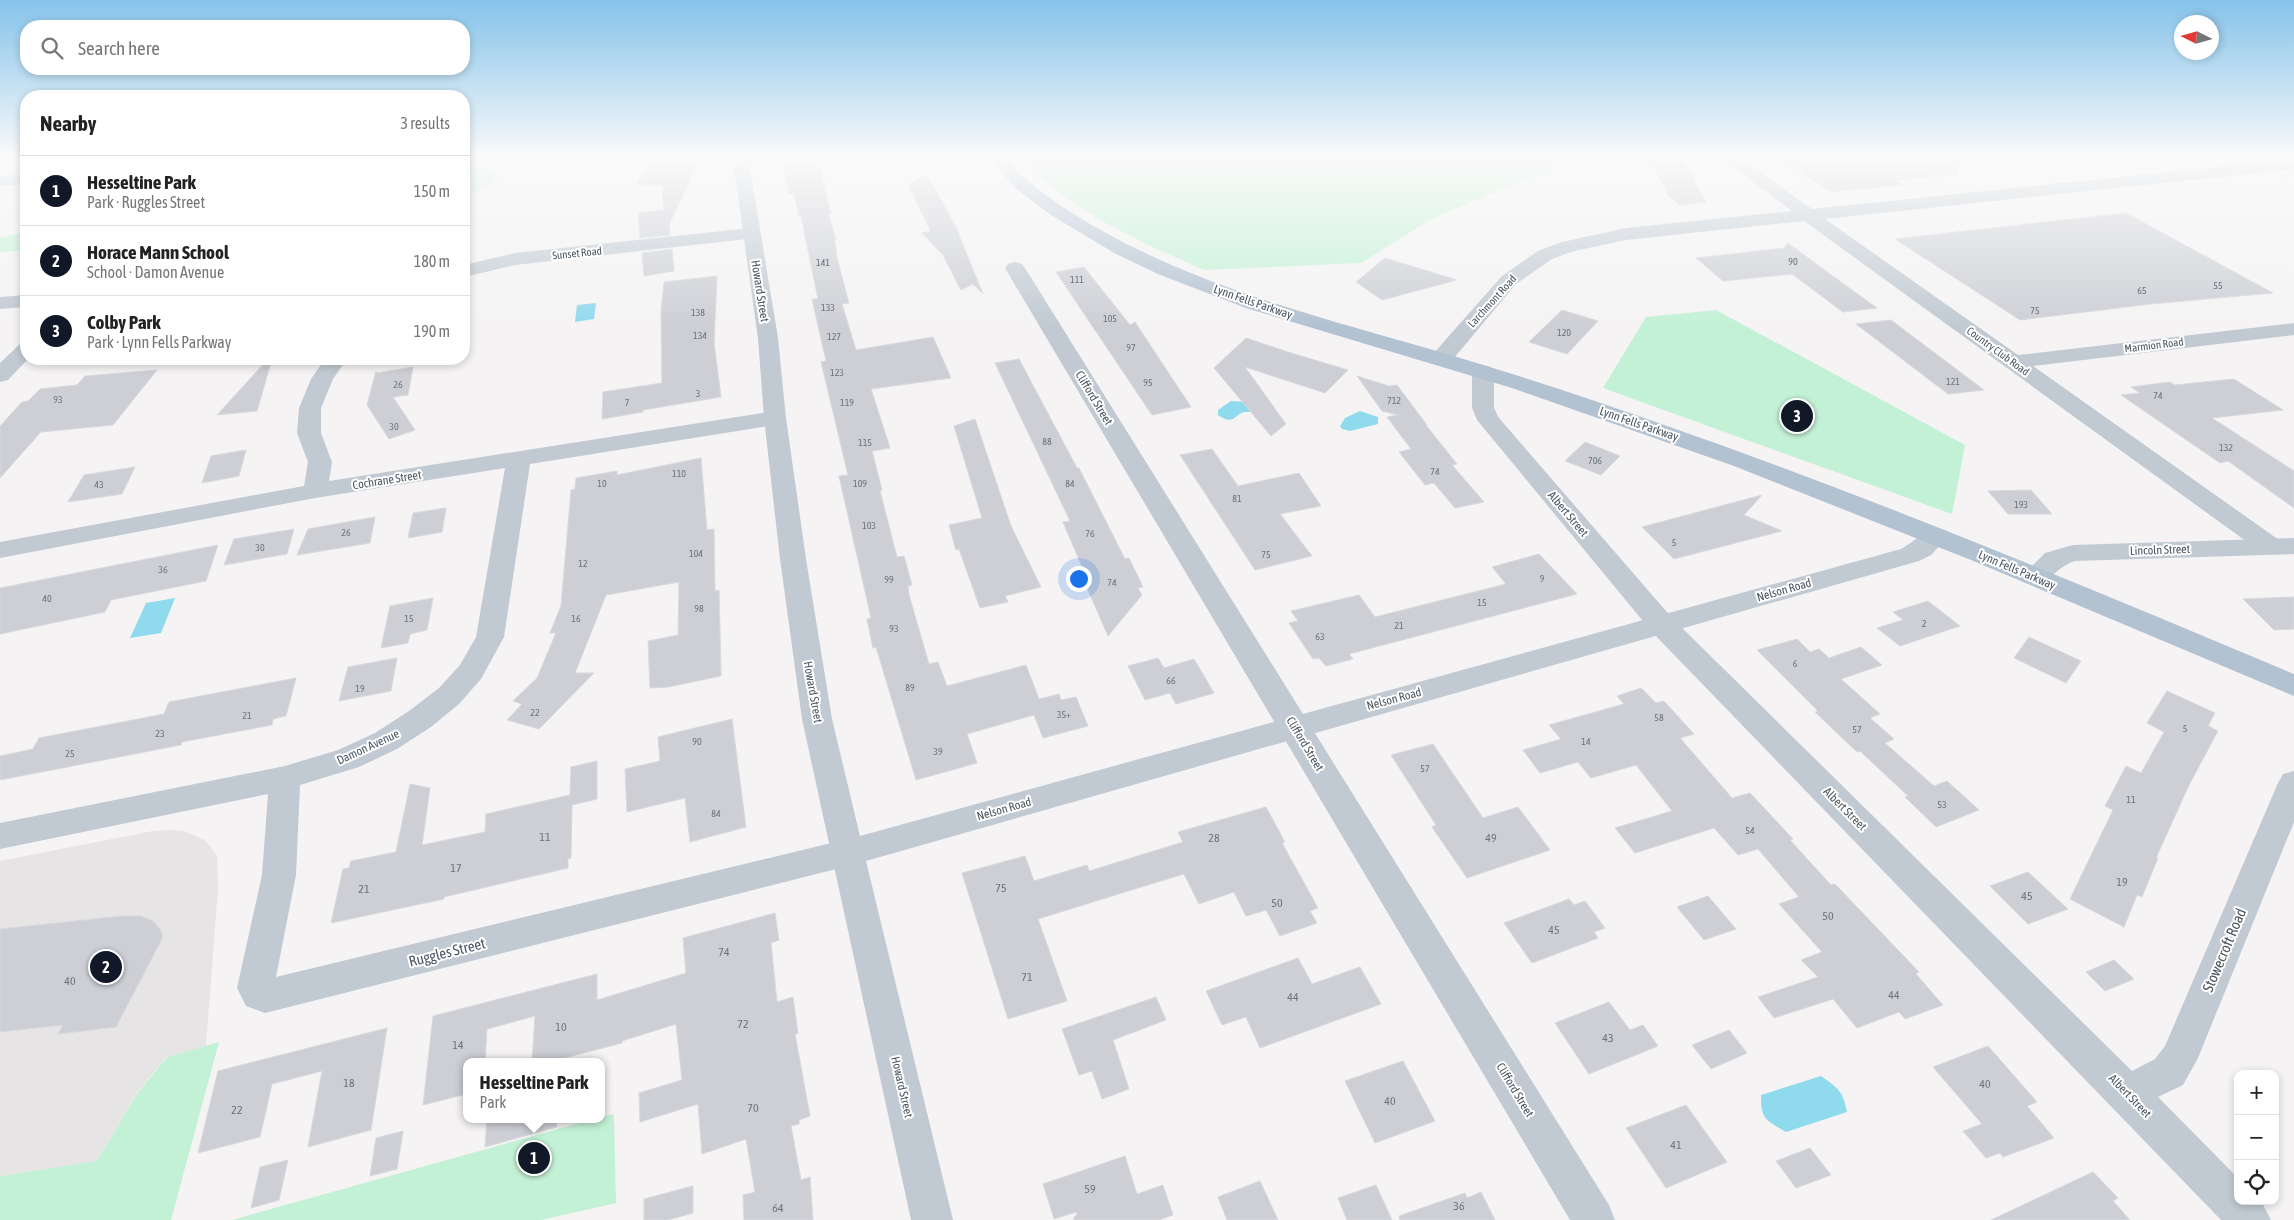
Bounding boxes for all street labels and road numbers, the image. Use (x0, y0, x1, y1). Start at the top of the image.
street label: Sunset Road (552, 244, 602, 262)
street label: Howard Street (748, 259, 772, 323)
street label: Larchmont Road (1465, 272, 1519, 330)
street label: Lynn Fells Parkway (1212, 282, 1294, 322)
street label: Country Club Road (1964, 324, 2032, 378)
street label: Marmion Road (2124, 335, 2184, 355)
street label: Clifford Street (1072, 368, 1116, 428)
street label: Lynn Fells Parkway (1598, 404, 1680, 444)
street label: Cochrane Street (352, 468, 423, 492)
street label: Albert Street (1545, 488, 1591, 540)
street label: Lincoln Street (2130, 542, 2191, 558)
street label: Lynn Fells Parkway (1976, 547, 2058, 593)
street label: Nelson Road (1755, 576, 1813, 604)
street label: Howard Street (801, 660, 825, 724)
street label: Nelson Road (1365, 685, 1423, 713)
street label: Clifford Street (1283, 714, 1327, 774)
street label: Damon Avenue (335, 726, 401, 768)
street label: Albert Street (1821, 785, 1870, 834)
street label: Nelson Road (975, 795, 1033, 823)
street label: Stowecroft Road (2199, 906, 2249, 994)
street label: Ruggles Street (407, 934, 487, 970)
street label: Howard Street (888, 1055, 916, 1119)
street label: Clifford Street (1493, 1060, 1537, 1120)
street label: Albert Street (2106, 1071, 2155, 1121)

